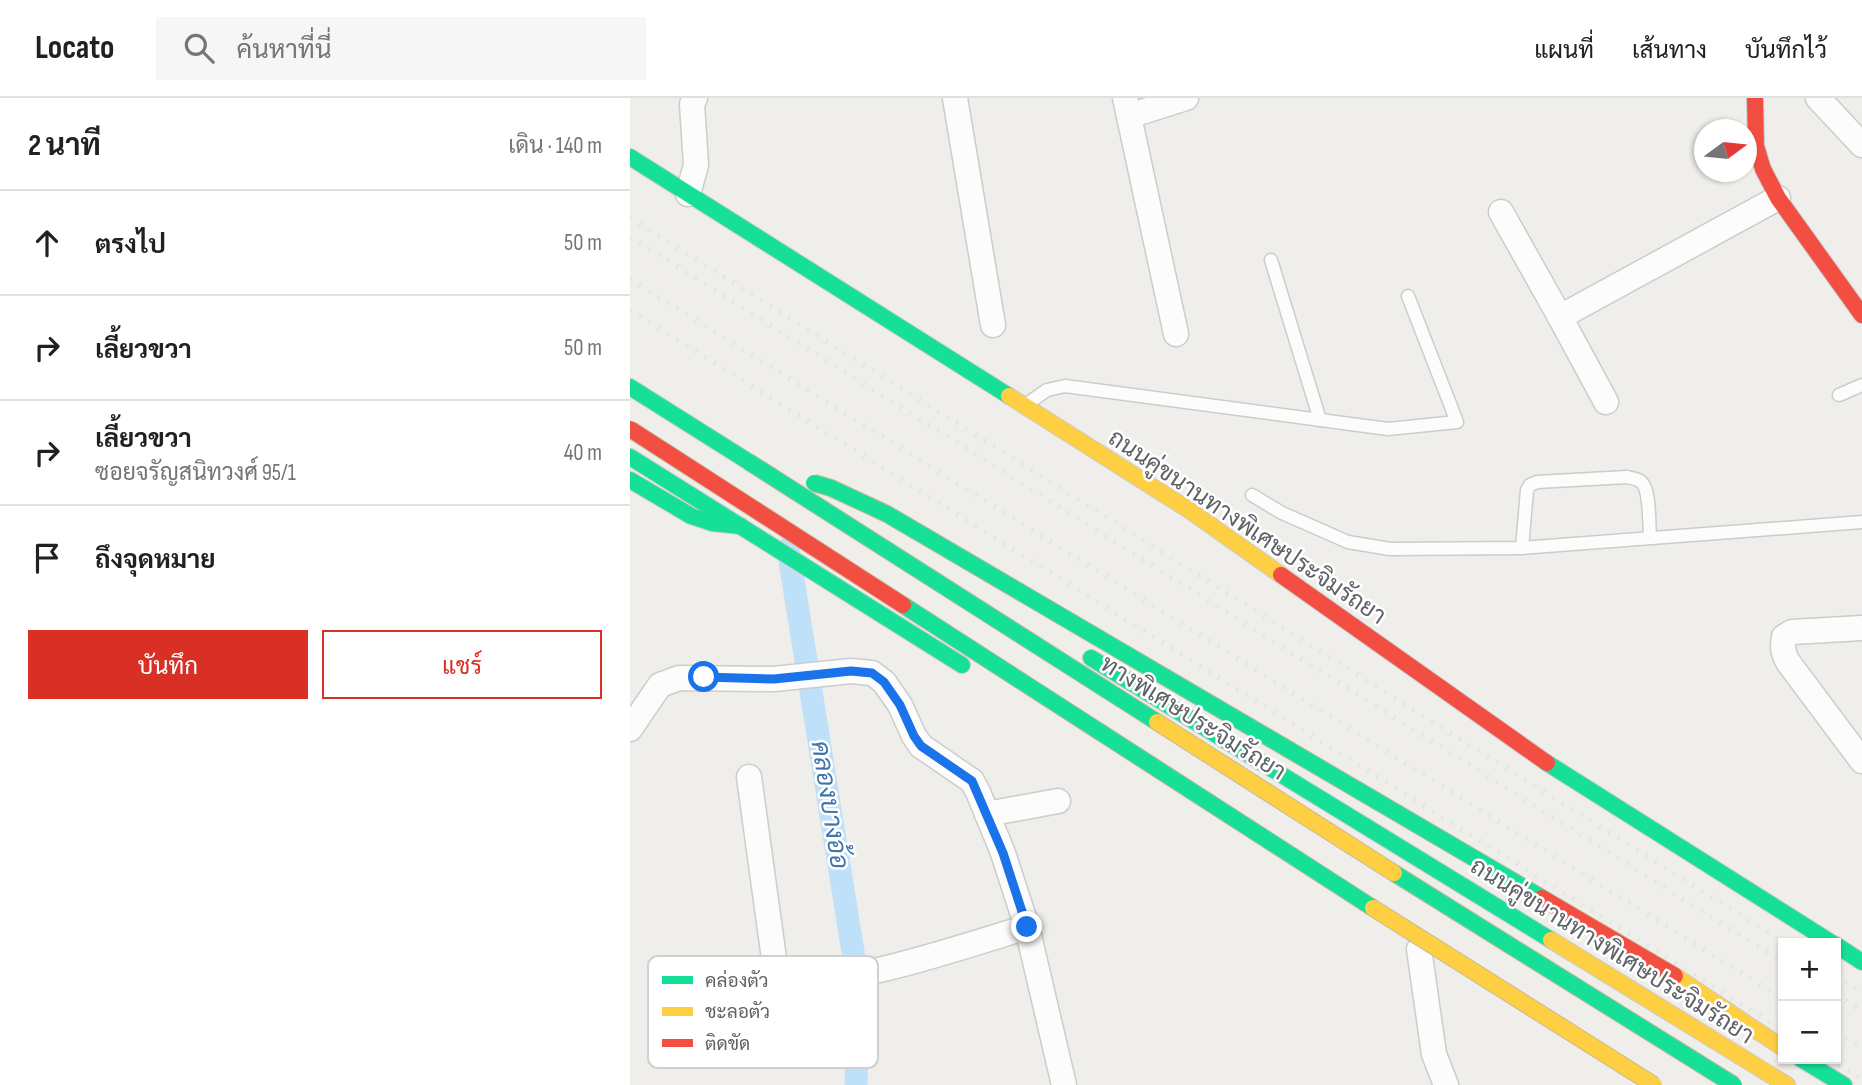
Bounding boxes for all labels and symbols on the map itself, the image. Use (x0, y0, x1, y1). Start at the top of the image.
north arrow (1694, 119, 1757, 182)
street label: ถนนคู่ขนานทางพิเศษประจิมรัถยา (1102, 423, 1391, 632)
street label: ทางพิเศษประจิมรัถยา (1095, 649, 1291, 787)
route start (688, 661, 719, 692)
water label: คลองบางอ้อ (804, 738, 856, 871)
street label: ถนนคู่ขนานทางพิเศษประจิมรัถยา (1464, 852, 1759, 1052)
route end (1011, 911, 1042, 942)
legend (648, 956, 878, 1068)
text: คล่องตัว (705, 969, 769, 993)
text: ชะลอตัว (705, 1001, 770, 1024)
text: ติดขัด (705, 1033, 750, 1056)

